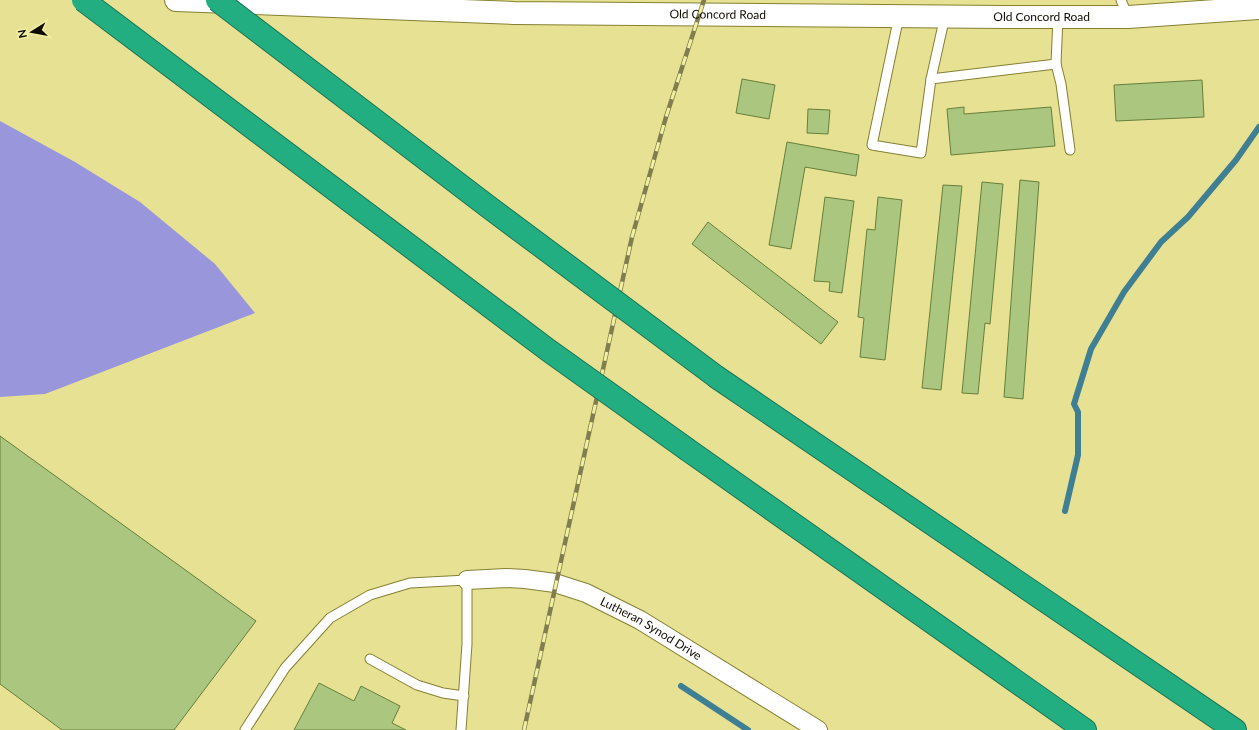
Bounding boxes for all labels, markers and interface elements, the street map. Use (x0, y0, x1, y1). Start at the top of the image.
street label: Old Concord Road (669, 6, 766, 22)
street label: Old Concord Road (993, 9, 1090, 24)
north arrow (12, 12, 52, 52)
text: N (15, 29, 29, 39)
street label: Lutheran Synod Drive (598, 593, 704, 663)

